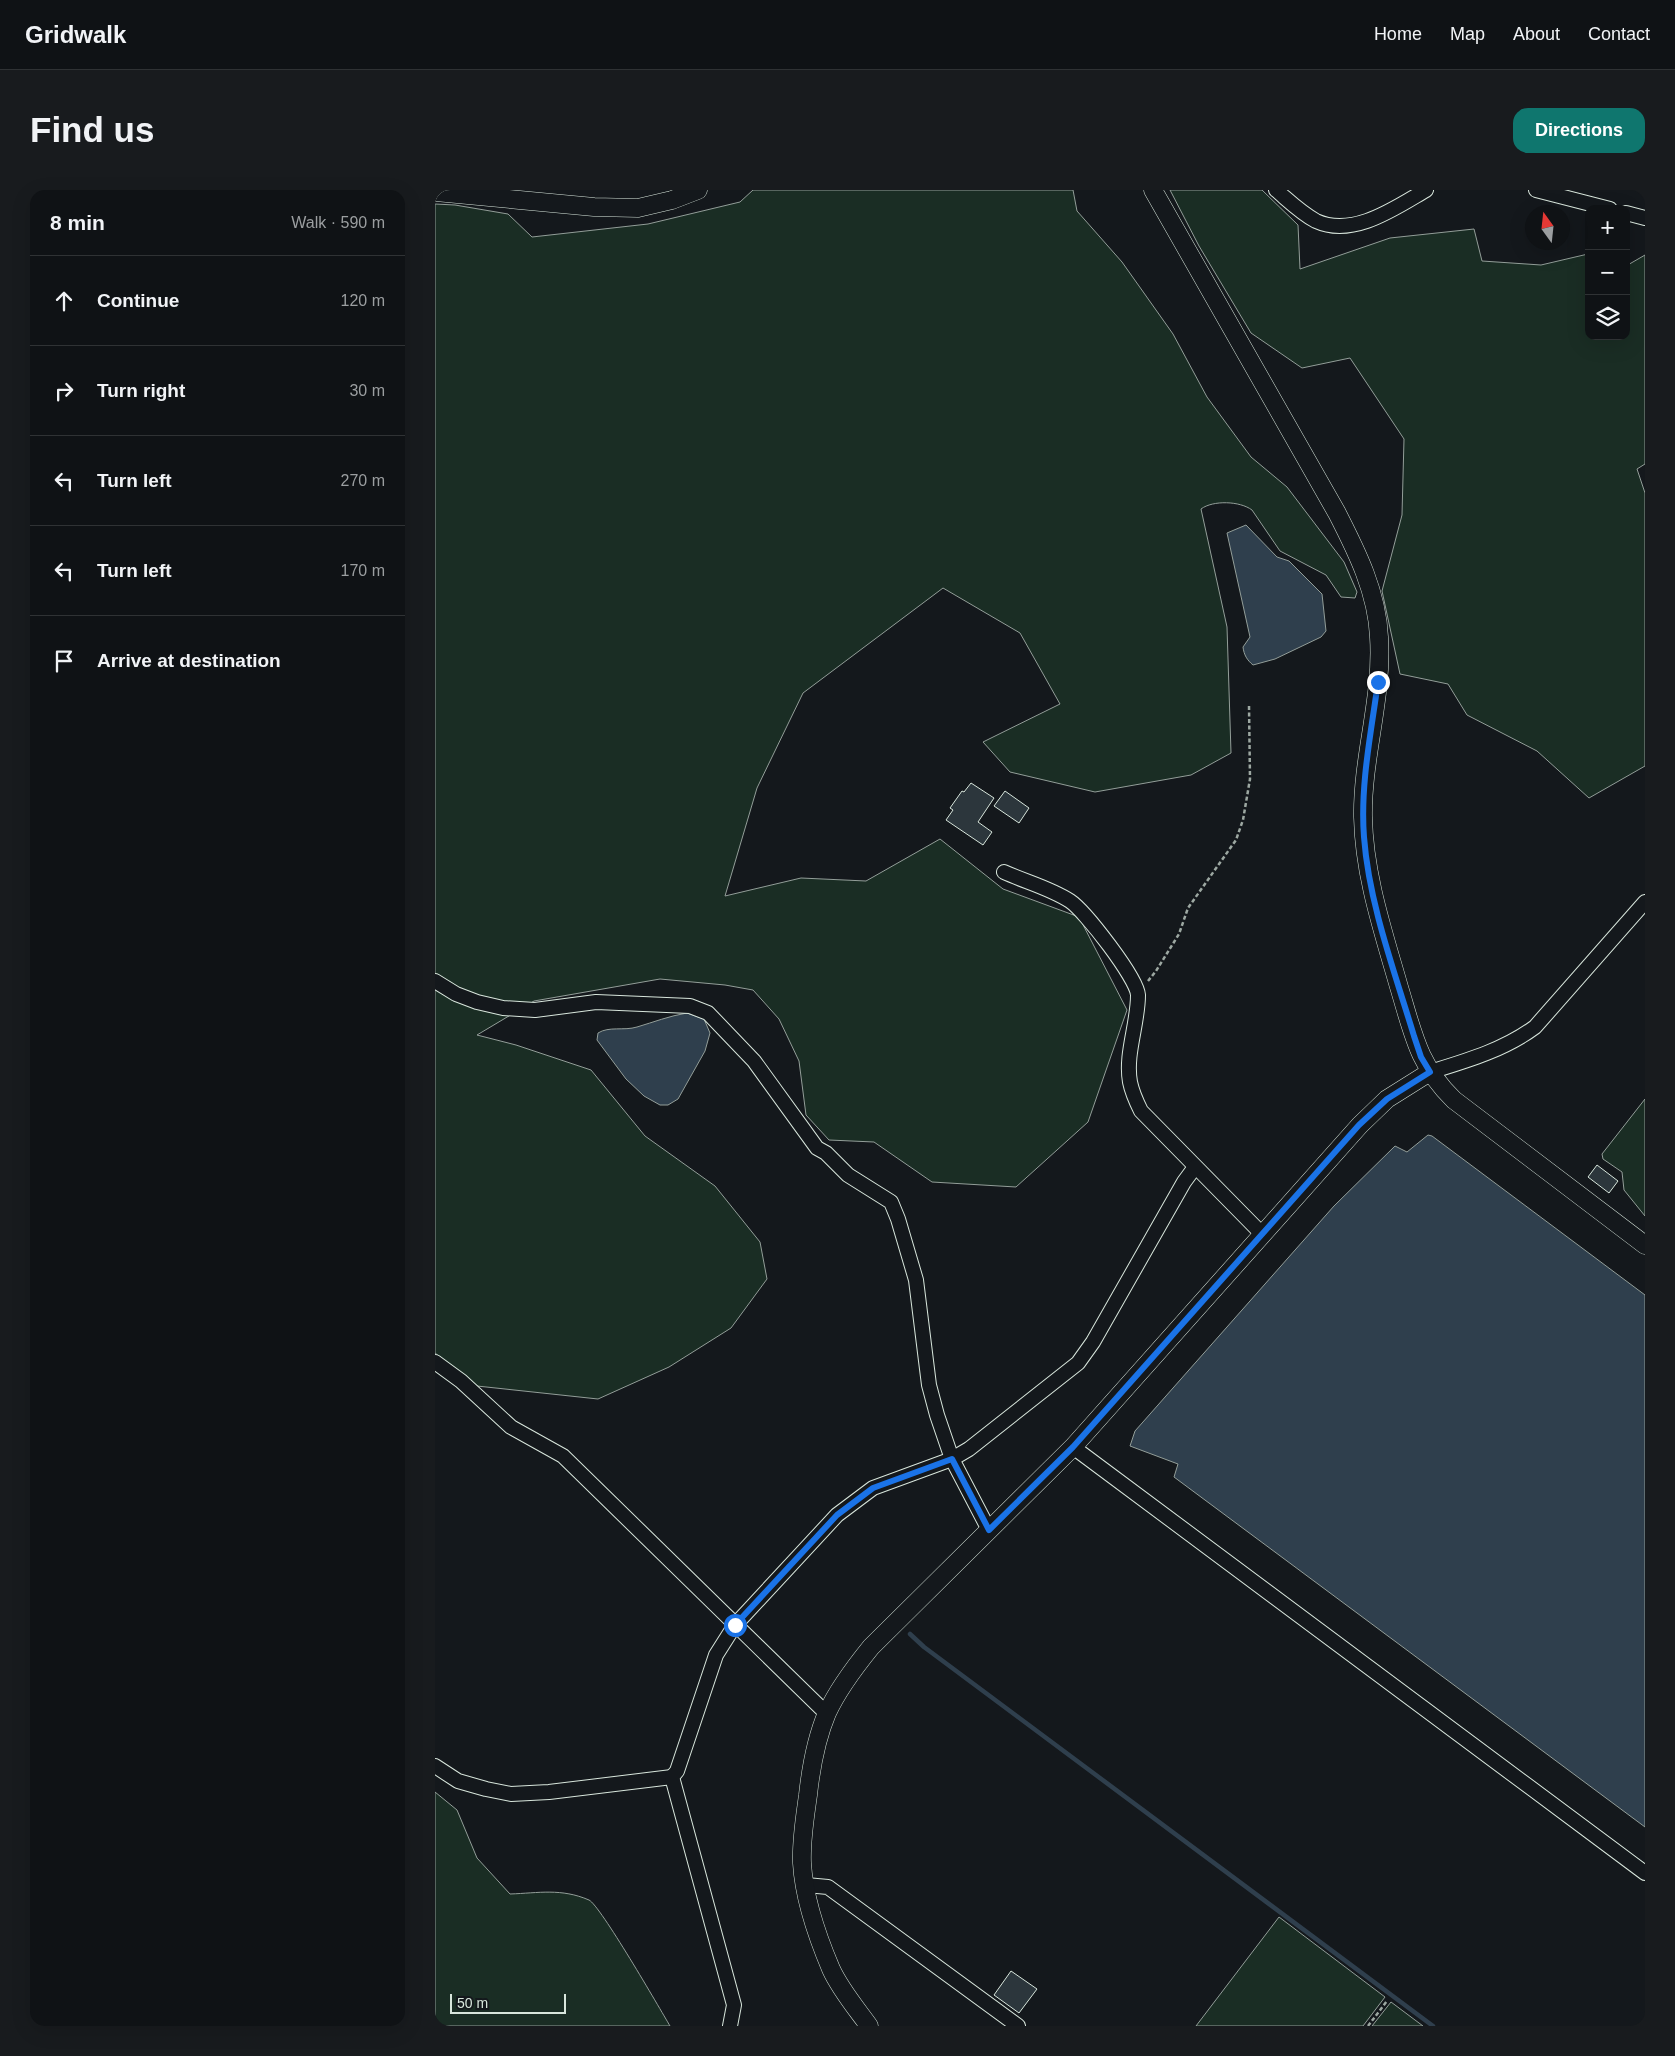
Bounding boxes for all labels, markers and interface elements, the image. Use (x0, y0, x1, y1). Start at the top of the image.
text: Gridwalk (25, 21, 126, 48)
text: Home (1374, 24, 1422, 44)
text: Map (1450, 24, 1485, 44)
text: About (1513, 24, 1560, 44)
text: Contact (1588, 24, 1650, 44)
button: Directions (1513, 108, 1645, 153)
text: Find us (30, 110, 154, 149)
north arrow (1525, 205, 1570, 250)
map controls (1585, 205, 1630, 340)
button: + (1585, 205, 1630, 250)
text: 8 min (50, 211, 105, 234)
text: Walk · 590 m (291, 214, 385, 231)
button: − (1585, 250, 1630, 295)
icon: ahead (50, 287, 78, 315)
text: Continue (97, 290, 179, 311)
text: 120 m (341, 292, 385, 309)
button: layers (1585, 295, 1630, 340)
icon: right (50, 377, 78, 405)
text: Turn right (97, 380, 185, 401)
text: 30 m (349, 382, 385, 399)
icon: left (50, 467, 78, 495)
text: Turn left (97, 470, 172, 491)
text: 270 m (341, 472, 385, 489)
icon: left (50, 557, 78, 585)
text: Turn left (97, 560, 172, 581)
text: 170 m (341, 562, 385, 579)
icon: arrive (50, 647, 78, 675)
text: Arrive at destination (97, 650, 281, 671)
route end (1367, 671, 1390, 694)
route start (724, 1614, 747, 1637)
scale bar (450, 1991, 566, 2014)
text: 50 m (457, 1995, 488, 2011)

